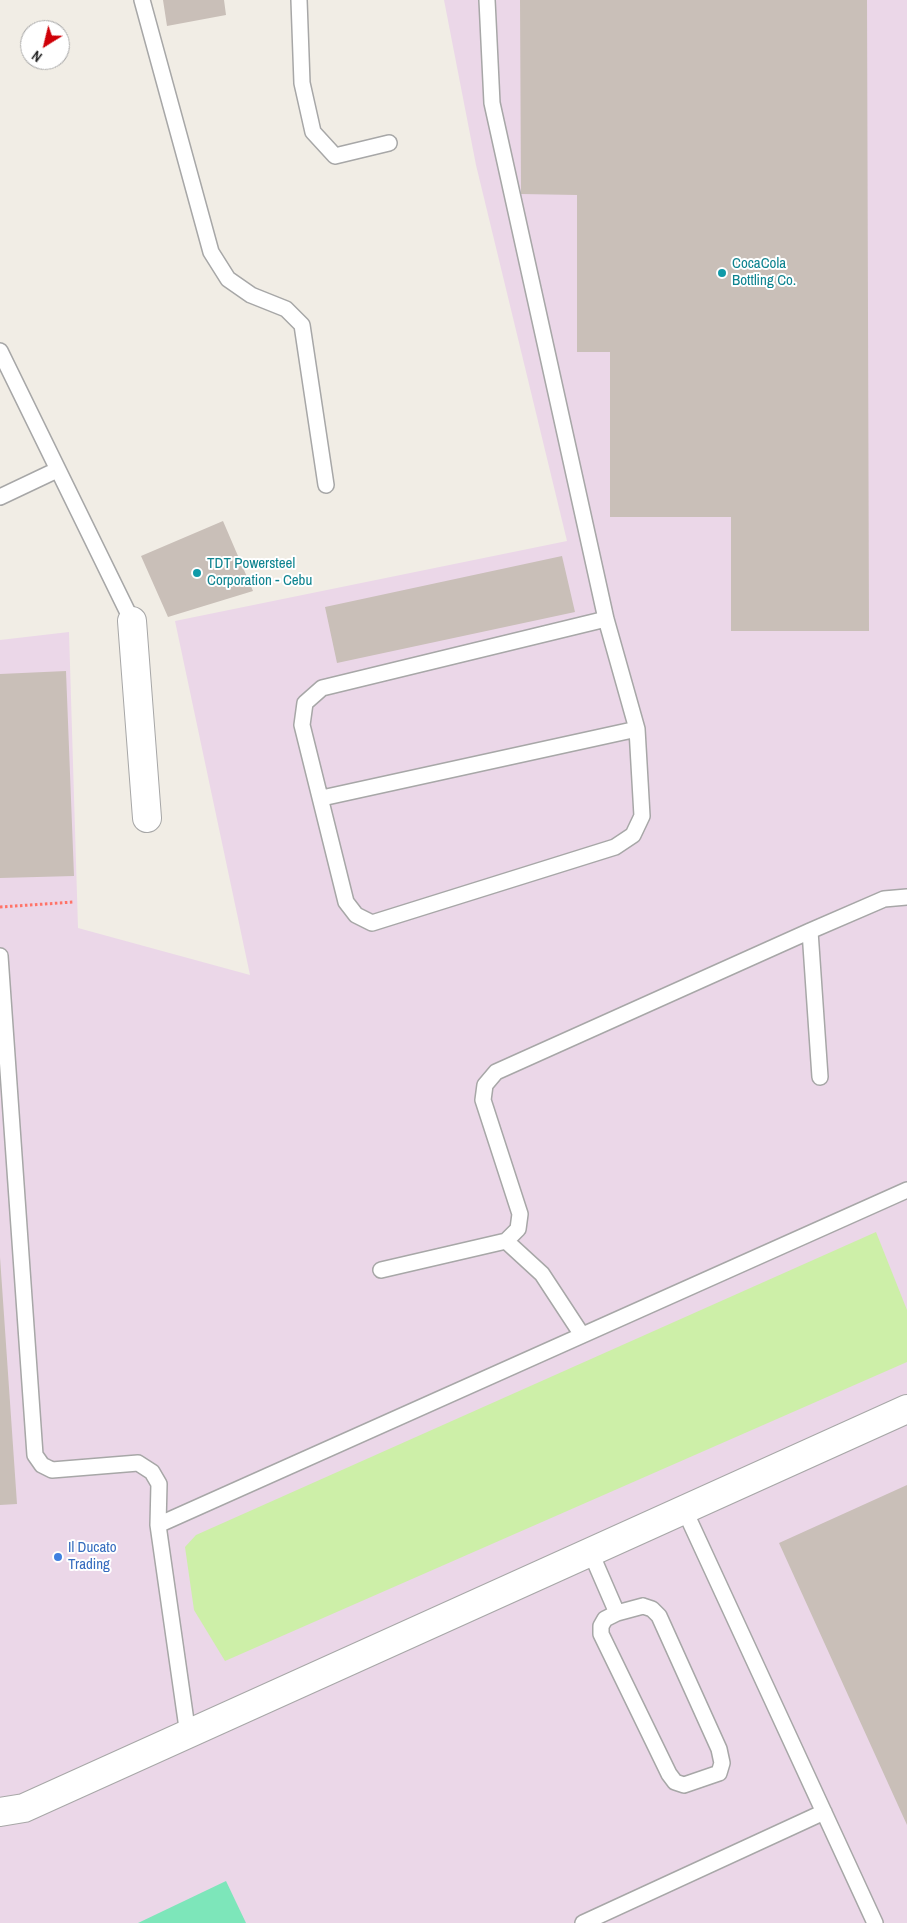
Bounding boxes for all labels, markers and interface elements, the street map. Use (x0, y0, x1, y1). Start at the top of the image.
north arrow (20, 20, 70, 70)
text: N (28, 47, 45, 66)
place label: CocaCola Bottling Co. (732, 255, 796, 290)
marker: CocaCola Bottling Co. (716, 267, 728, 279)
place label: TDT Powersteel Corporation - Cebu (207, 555, 312, 590)
marker: TDT Powersteel Corporation - Cebu (191, 567, 203, 579)
place label: Il Ducato Trading (68, 1539, 117, 1574)
marker: Il Ducato Trading (52, 1551, 64, 1563)

